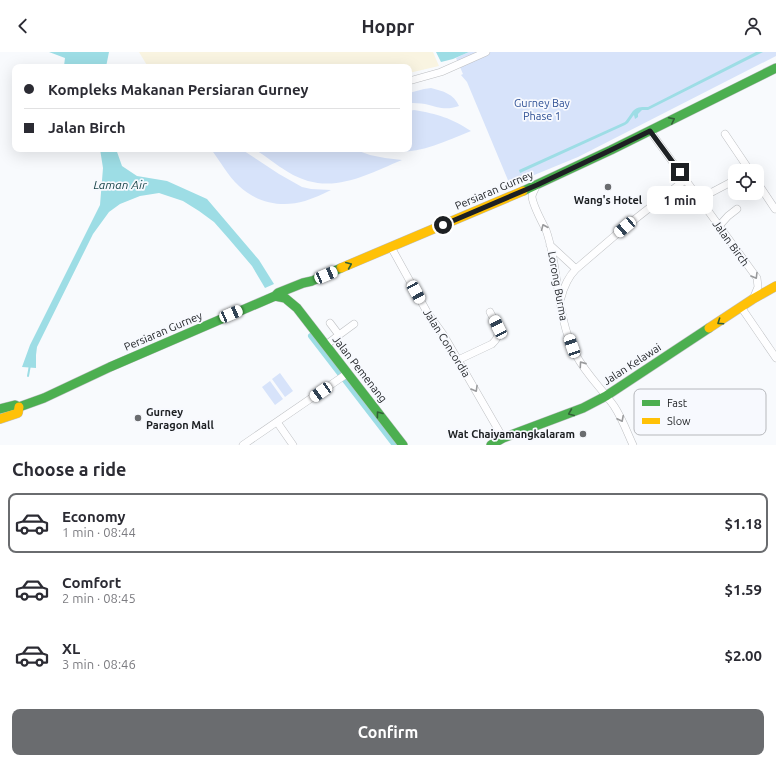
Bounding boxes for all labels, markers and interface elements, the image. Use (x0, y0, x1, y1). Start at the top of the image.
icon: back (12, 15, 34, 37)
icon: person (742, 15, 764, 37)
text: Hoppr (362, 16, 414, 36)
text: Kompleks Makanan Persiaran Gurney (48, 81, 309, 98)
park label: Gurney Bay Phase 1 (514, 97, 571, 122)
one-way arrow (668, 117, 676, 125)
text: Jalan Birch (48, 119, 125, 136)
route end (671, 163, 689, 181)
map controls (728, 164, 764, 200)
button: locate (728, 164, 764, 200)
street label: Persiaran Gurney (453, 168, 536, 212)
water label: Laman Air (93, 178, 147, 191)
marker: Wang's Hotel (603, 182, 613, 192)
callout: 1 min (647, 186, 713, 214)
text: 1 min (664, 193, 696, 207)
place label: Wang's Hotel (574, 194, 643, 206)
car (612, 215, 638, 239)
route start (434, 216, 452, 234)
street label: Jalan Birch (710, 218, 752, 268)
one-way arrow (541, 223, 549, 231)
street label: Lorong Burma (546, 250, 570, 322)
one-way arrow (345, 262, 353, 270)
car (313, 265, 339, 285)
one-way arrow (750, 272, 757, 279)
car (405, 279, 427, 305)
car (218, 304, 244, 324)
street label: Jalan Concordia (421, 307, 473, 379)
street label: Persiaran Gurney (122, 309, 205, 353)
car (487, 314, 509, 340)
one-way arrow (717, 317, 724, 324)
street label: Jalan Pemenang (330, 333, 390, 405)
car (562, 333, 582, 359)
street label: Jalan Kelawai (601, 341, 663, 387)
one-way arrow (580, 362, 587, 369)
car (308, 380, 334, 404)
one-way arrow (471, 385, 478, 392)
legend (634, 389, 766, 435)
text: Fast (667, 397, 688, 409)
place label: Gurney Paragon Mall (146, 406, 214, 431)
one-way arrow (567, 408, 575, 416)
one-way arrow (377, 411, 384, 418)
marker: Gurney Paragon Mall (133, 413, 143, 423)
one-way arrow (616, 415, 624, 422)
text: Slow (667, 415, 691, 427)
place label: Wat Chaiyamangkalaram (448, 428, 575, 440)
marker: Wat Chaiyamangkalaram (578, 429, 588, 439)
text: Choose a ride (12, 459, 126, 479)
icon: car (14, 505, 50, 541)
text: Economy (62, 508, 126, 525)
text: $1.18 (724, 515, 762, 532)
text: 1 min · 08:44 (62, 525, 136, 539)
icon: car (14, 571, 50, 607)
text: Comfort (62, 574, 121, 591)
text: $1.59 (724, 581, 762, 598)
text: 2 min · 08:45 (62, 591, 136, 605)
icon: car (14, 637, 50, 673)
text: XL (62, 640, 80, 657)
text: $2.00 (724, 647, 762, 664)
text: 3 min · 08:46 (62, 657, 136, 671)
button: Confirm (12, 709, 764, 755)

